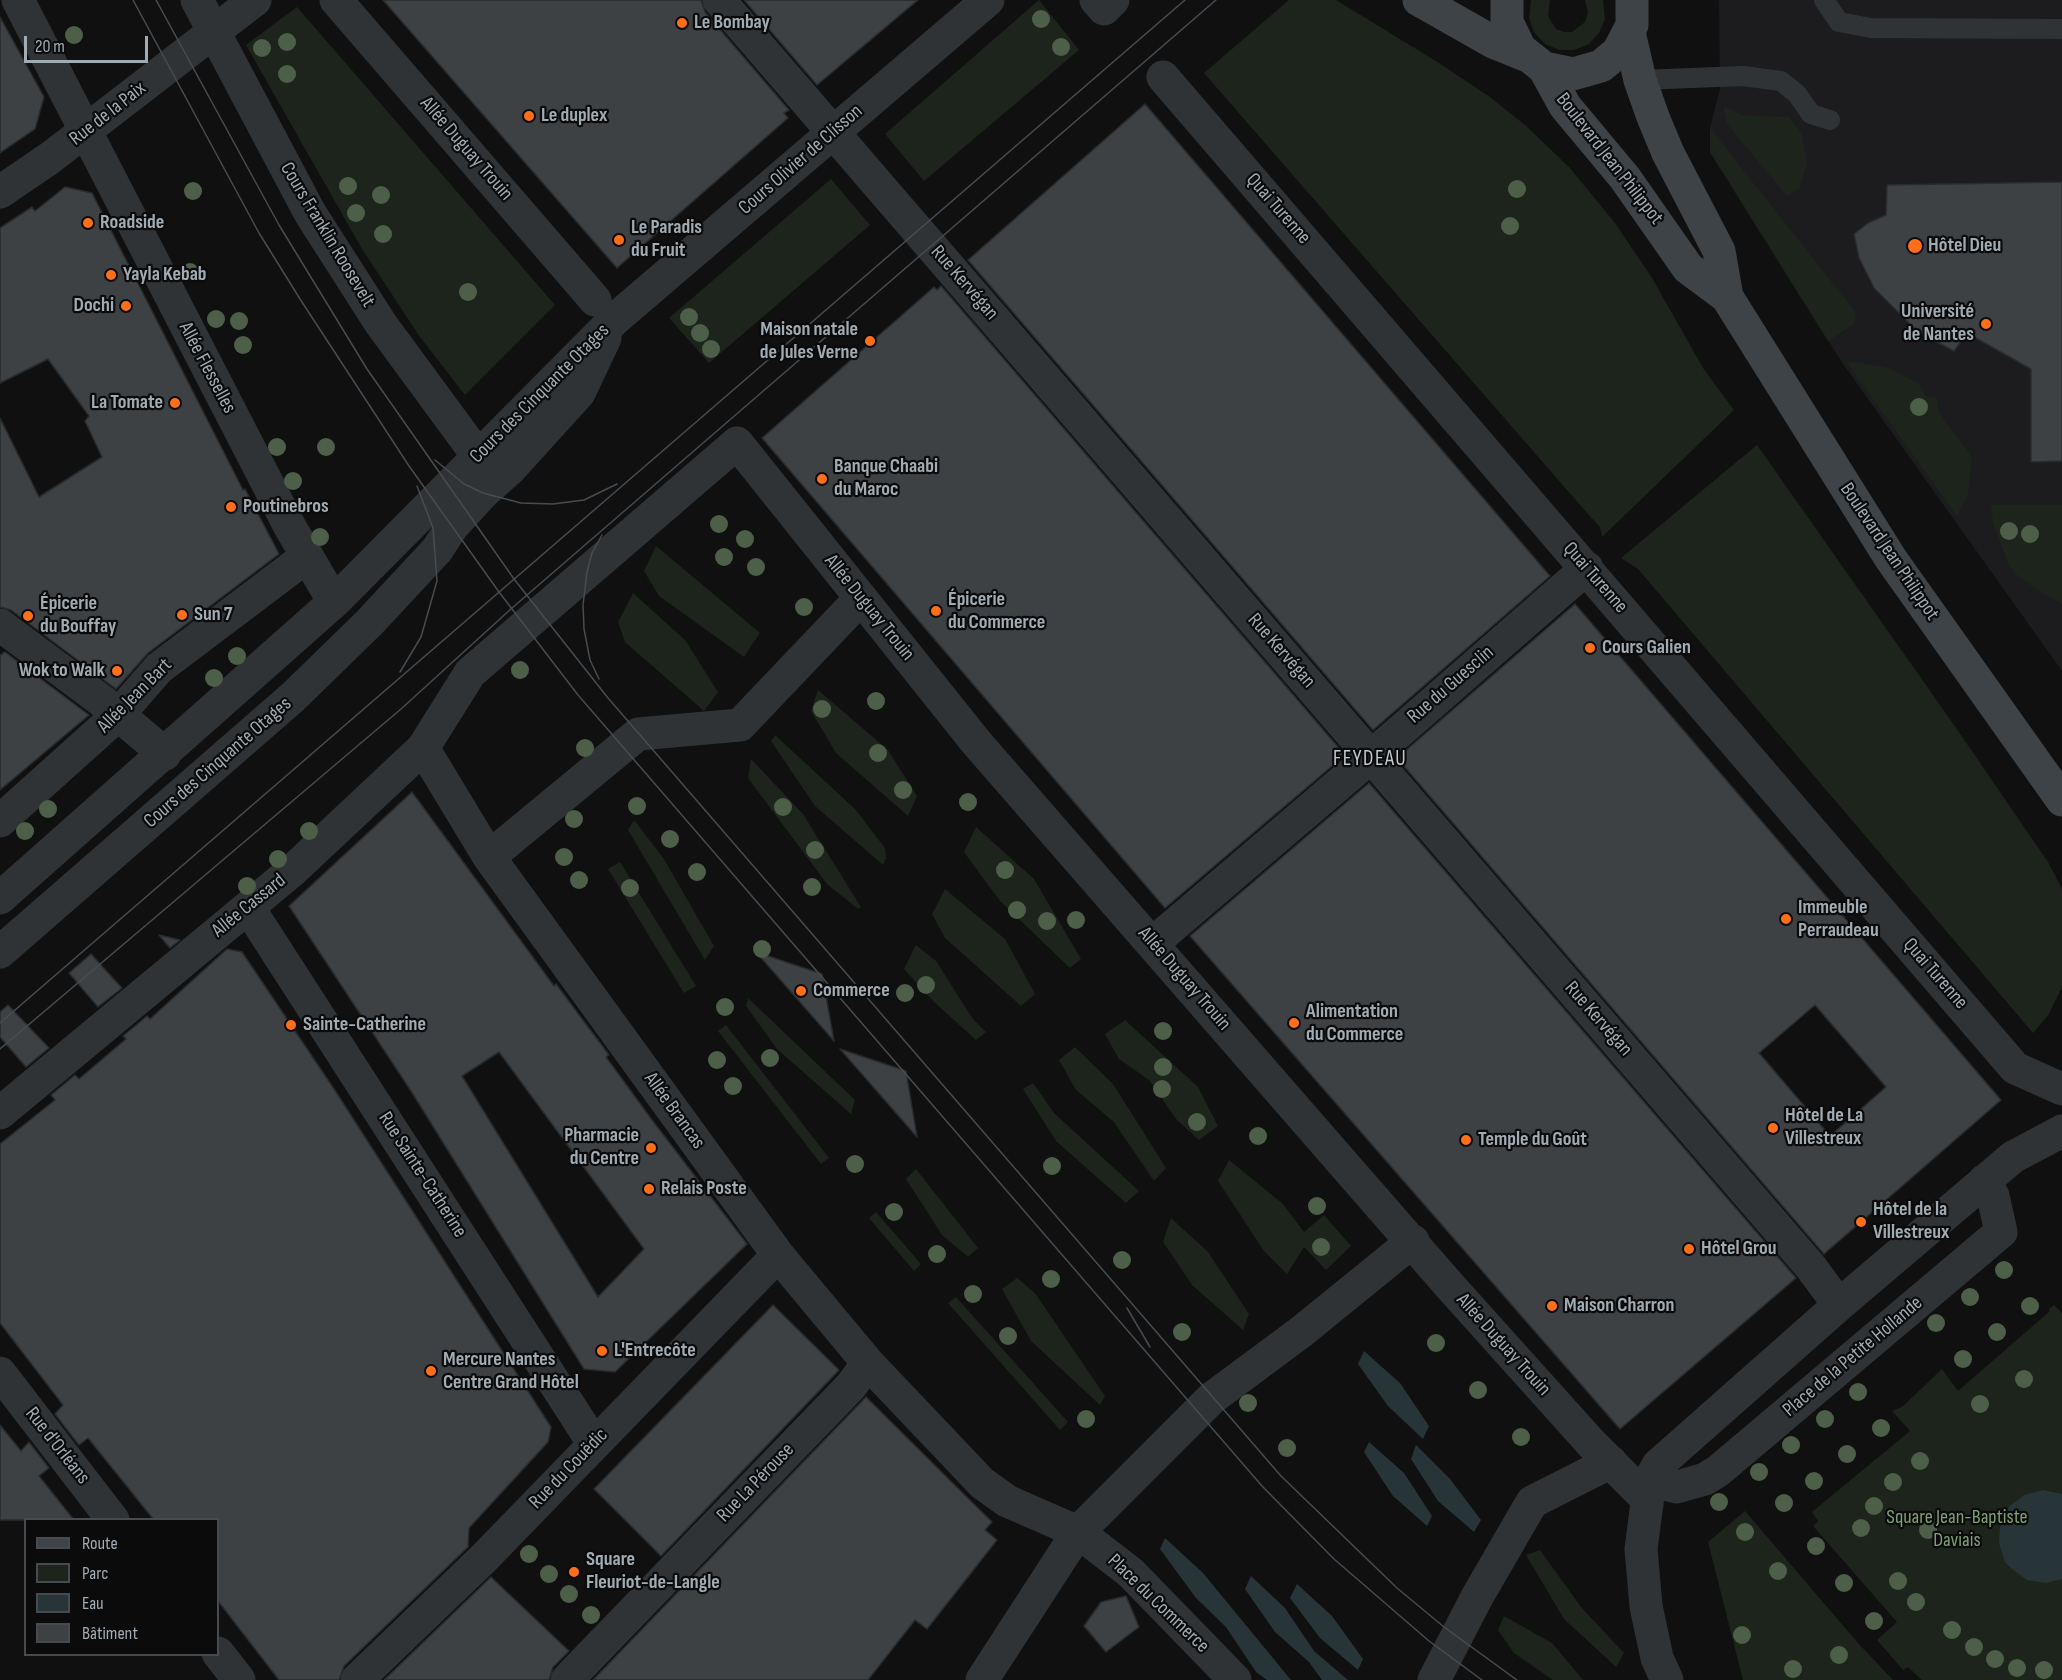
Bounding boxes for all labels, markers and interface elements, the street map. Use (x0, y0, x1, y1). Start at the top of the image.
place label: Le Bombay (694, 11, 770, 35)
marker: Le Bombay (675, 16, 689, 30)
scale bar (27, 24, 152, 62)
text: 20 m (35, 36, 65, 57)
street label: Rue de la Paix (65, 77, 151, 151)
street label: Boulevard Jean Philippot (1550, 88, 1668, 230)
street label: Allée Duguay Trouin (414, 92, 518, 206)
street label: Cours Olivier de Clisson (734, 100, 868, 220)
place label: Le duplex (541, 104, 607, 128)
marker: Le duplex (522, 109, 536, 123)
street label: Cours Franklin Roosevelt (274, 158, 380, 312)
street label: Quai Turenne (1241, 168, 1315, 250)
place label: Roadside (100, 211, 164, 235)
marker: Roadside (81, 216, 95, 230)
place label: Le Paradis du Fruit (631, 216, 702, 263)
marker: Le Paradis du Fruit (612, 233, 626, 247)
place label: Hôtel Dieu (1928, 234, 2001, 258)
marker: Hôtel Dieu (1906, 237, 1924, 255)
street label: Rue Kervégan (925, 241, 1003, 325)
place label: Yayla Kebab (123, 263, 207, 287)
marker: Yayla Kebab (104, 268, 118, 282)
place label: Dochi (74, 294, 114, 318)
marker: Dochi (119, 299, 133, 313)
place label: Université de Nantes (1901, 300, 1974, 347)
marker: Université de Nantes (1979, 317, 1993, 331)
street label: Allée Flesselles (173, 318, 241, 418)
place label: Maison natale de Jules Verne (760, 318, 858, 365)
street label: Cours des Cinquante Otages (465, 319, 615, 469)
marker: Maison natale de Jules Verne (863, 334, 877, 348)
place label: La Tomate (91, 391, 163, 415)
marker: La Tomate (168, 396, 182, 410)
place label: Banque Chaabi du Maroc (834, 455, 938, 502)
marker: Banque Chaabi du Maroc (815, 472, 829, 486)
street label: Boulevard Jean Philippot (1834, 479, 1944, 625)
place label: Poutinebros (243, 495, 329, 519)
marker: Poutinebros (224, 500, 238, 514)
street label: Quai Turenne (1558, 537, 1632, 619)
street label: Allée Duguay Trouin (819, 550, 919, 666)
place label: Épicerie du Commerce (948, 588, 1045, 635)
place label: Épicerie du Bouffay (40, 592, 116, 639)
place label: Sun 7 (194, 603, 232, 627)
marker: Épicerie du Commerce (929, 604, 943, 618)
marker: Sun 7 (175, 608, 189, 622)
marker: Épicerie du Bouffay (21, 609, 35, 623)
street label: Rue Kervégan (1242, 609, 1320, 693)
place label: Cours Galien (1602, 636, 1691, 660)
street label: Rue du Guesclin (1403, 641, 1499, 729)
marker: Cours Galien (1583, 641, 1597, 655)
street label: Allée Jean Bart (93, 654, 177, 738)
place label: Wok to Walk (19, 659, 105, 683)
marker: Wok to Walk (110, 664, 124, 678)
street label: Cours des Cinquante Otages (139, 692, 297, 834)
district label: FEYDEAU (1333, 747, 1407, 773)
street label: Allée Cassard (207, 869, 291, 943)
place label: Immeuble Perraudeau (1798, 896, 1879, 943)
marker: Immeuble Perraudeau (1779, 912, 1793, 926)
street label: Allée Duguay Trouin (1132, 922, 1236, 1036)
street label: Quai Turenne (1898, 933, 1972, 1015)
street label: Rue Kervégan (1559, 977, 1637, 1061)
place label: Commerce (813, 979, 890, 1003)
marker: Commerce (794, 984, 808, 998)
place label: Alimentation du Commerce (1306, 1000, 1403, 1047)
place label: Sainte-Catherine (303, 1013, 426, 1037)
marker: Alimentation du Commerce (1287, 1016, 1301, 1030)
marker: Sainte-Catherine (284, 1018, 298, 1032)
street label: Allée Brancas (638, 1068, 710, 1154)
place label: Hôtel de La Villestreux (1785, 1104, 1863, 1151)
street label: Rue Sainte-Catherine (373, 1108, 471, 1242)
marker: Hôtel de La Villestreux (1766, 1121, 1780, 1135)
place label: Pharmacie du Centre (564, 1124, 639, 1171)
place label: Temple du Goût (1478, 1128, 1587, 1152)
marker: Temple du Goût (1459, 1133, 1473, 1147)
marker: Pharmacie du Centre (644, 1141, 658, 1155)
place label: Relais Poste (661, 1177, 747, 1201)
marker: Relais Poste (642, 1182, 656, 1196)
place label: Hôtel de la Villestreux (1873, 1198, 1949, 1245)
marker: Hôtel de la Villestreux (1854, 1215, 1868, 1229)
place label: Hôtel Grou (1701, 1237, 1777, 1261)
marker: Hôtel Grou (1682, 1242, 1696, 1256)
street label: Allée Duguay Trouin (1451, 1289, 1555, 1401)
street label: Place de la Petite Hollande (1778, 1292, 1928, 1422)
place label: Maison Charron (1564, 1294, 1674, 1318)
marker: Maison Charron (1545, 1299, 1559, 1313)
place label: L'Entrecôte (614, 1339, 696, 1363)
marker: L'Entrecôte (595, 1344, 609, 1358)
place label: Mercure Nantes Centre Grand Hôtel (443, 1348, 579, 1395)
marker: Mercure Nantes Centre Grand Hôtel (424, 1364, 438, 1378)
street label: Rue d'Orléans (20, 1403, 94, 1489)
street label: Rue du Couëdic (525, 1424, 613, 1514)
street label: Rue La Pérouse (712, 1438, 800, 1528)
park label: Square Jean-Baptiste Daviais (1886, 1506, 2028, 1553)
legend (24, 1518, 219, 1656)
text: Route (82, 1533, 118, 1554)
place label: Square Fleuriot-de-Langle (586, 1548, 720, 1595)
street label: Place du Commerce (1102, 1550, 1214, 1658)
text: Parc (82, 1563, 108, 1584)
marker: Square Fleuriot-de-Langle (567, 1565, 581, 1579)
text: Eau (82, 1593, 104, 1614)
text: Bâtiment (82, 1623, 138, 1644)

